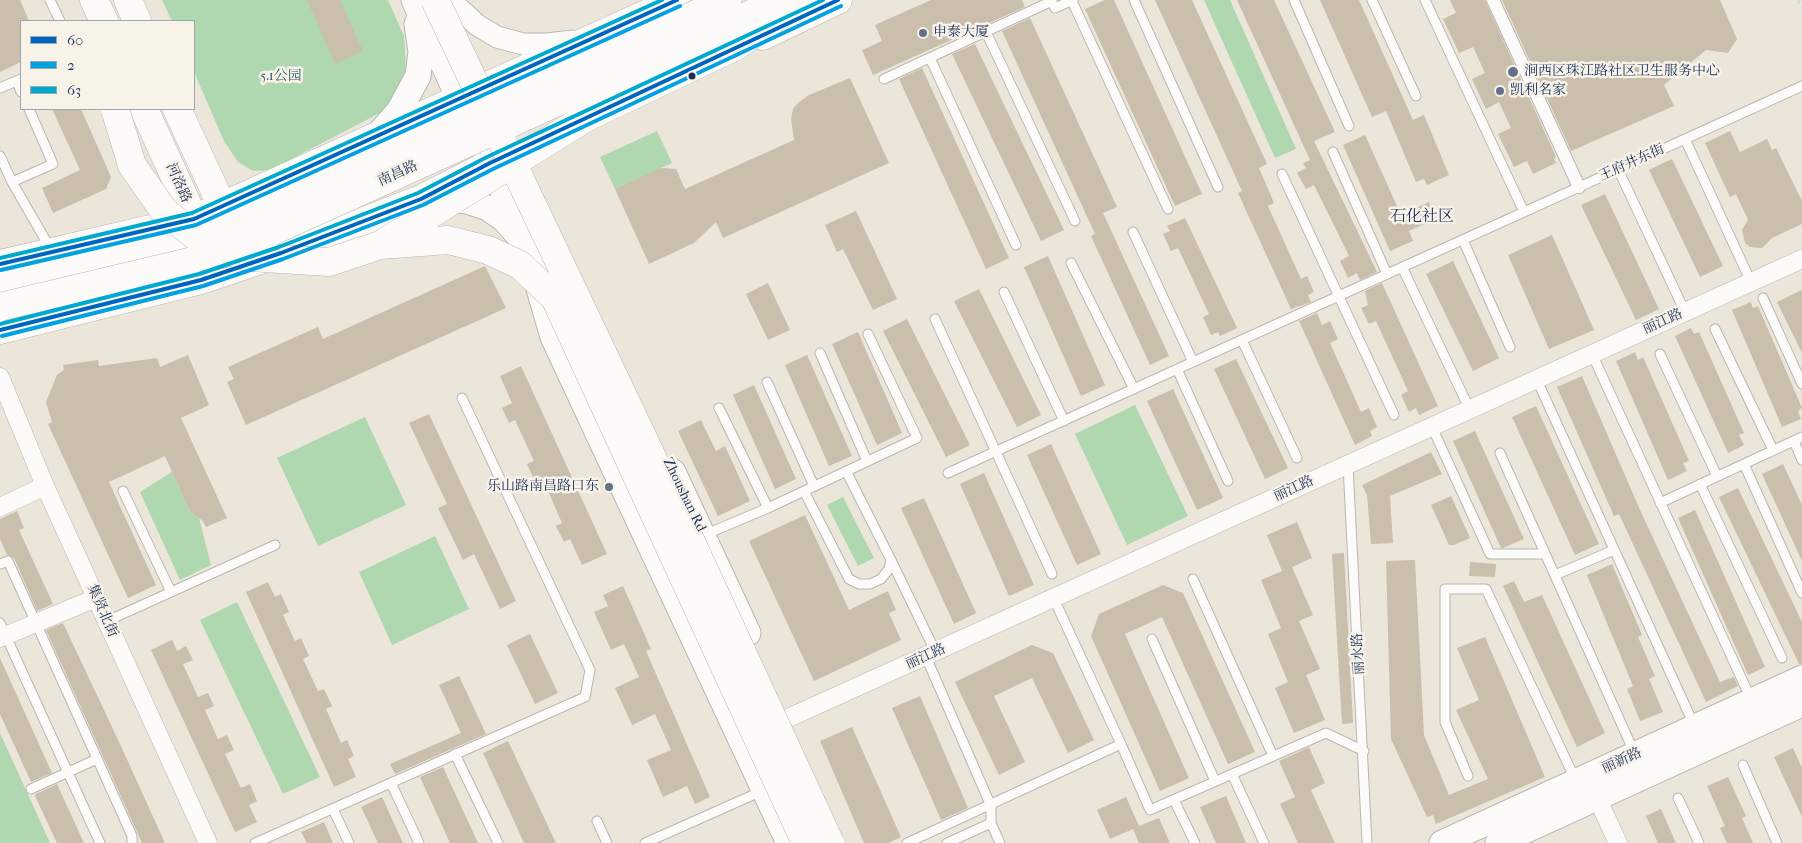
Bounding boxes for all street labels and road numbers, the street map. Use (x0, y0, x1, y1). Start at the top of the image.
street label: 王府井东街 (1597, 141, 1667, 185)
street label: 南昌路 (375, 158, 421, 190)
street label: 河洛路 (162, 160, 194, 206)
street label: 丽江路 (1640, 306, 1686, 338)
street label: Zhoushan Rd (659, 455, 709, 535)
street label: 丽江路 (1271, 473, 1317, 505)
street label: 集贤北街 (83, 582, 121, 640)
street label: 丽水路 (1350, 633, 1368, 675)
street label: 丽江路 (903, 641, 949, 673)
street label: 丽新路 (1599, 745, 1645, 777)

